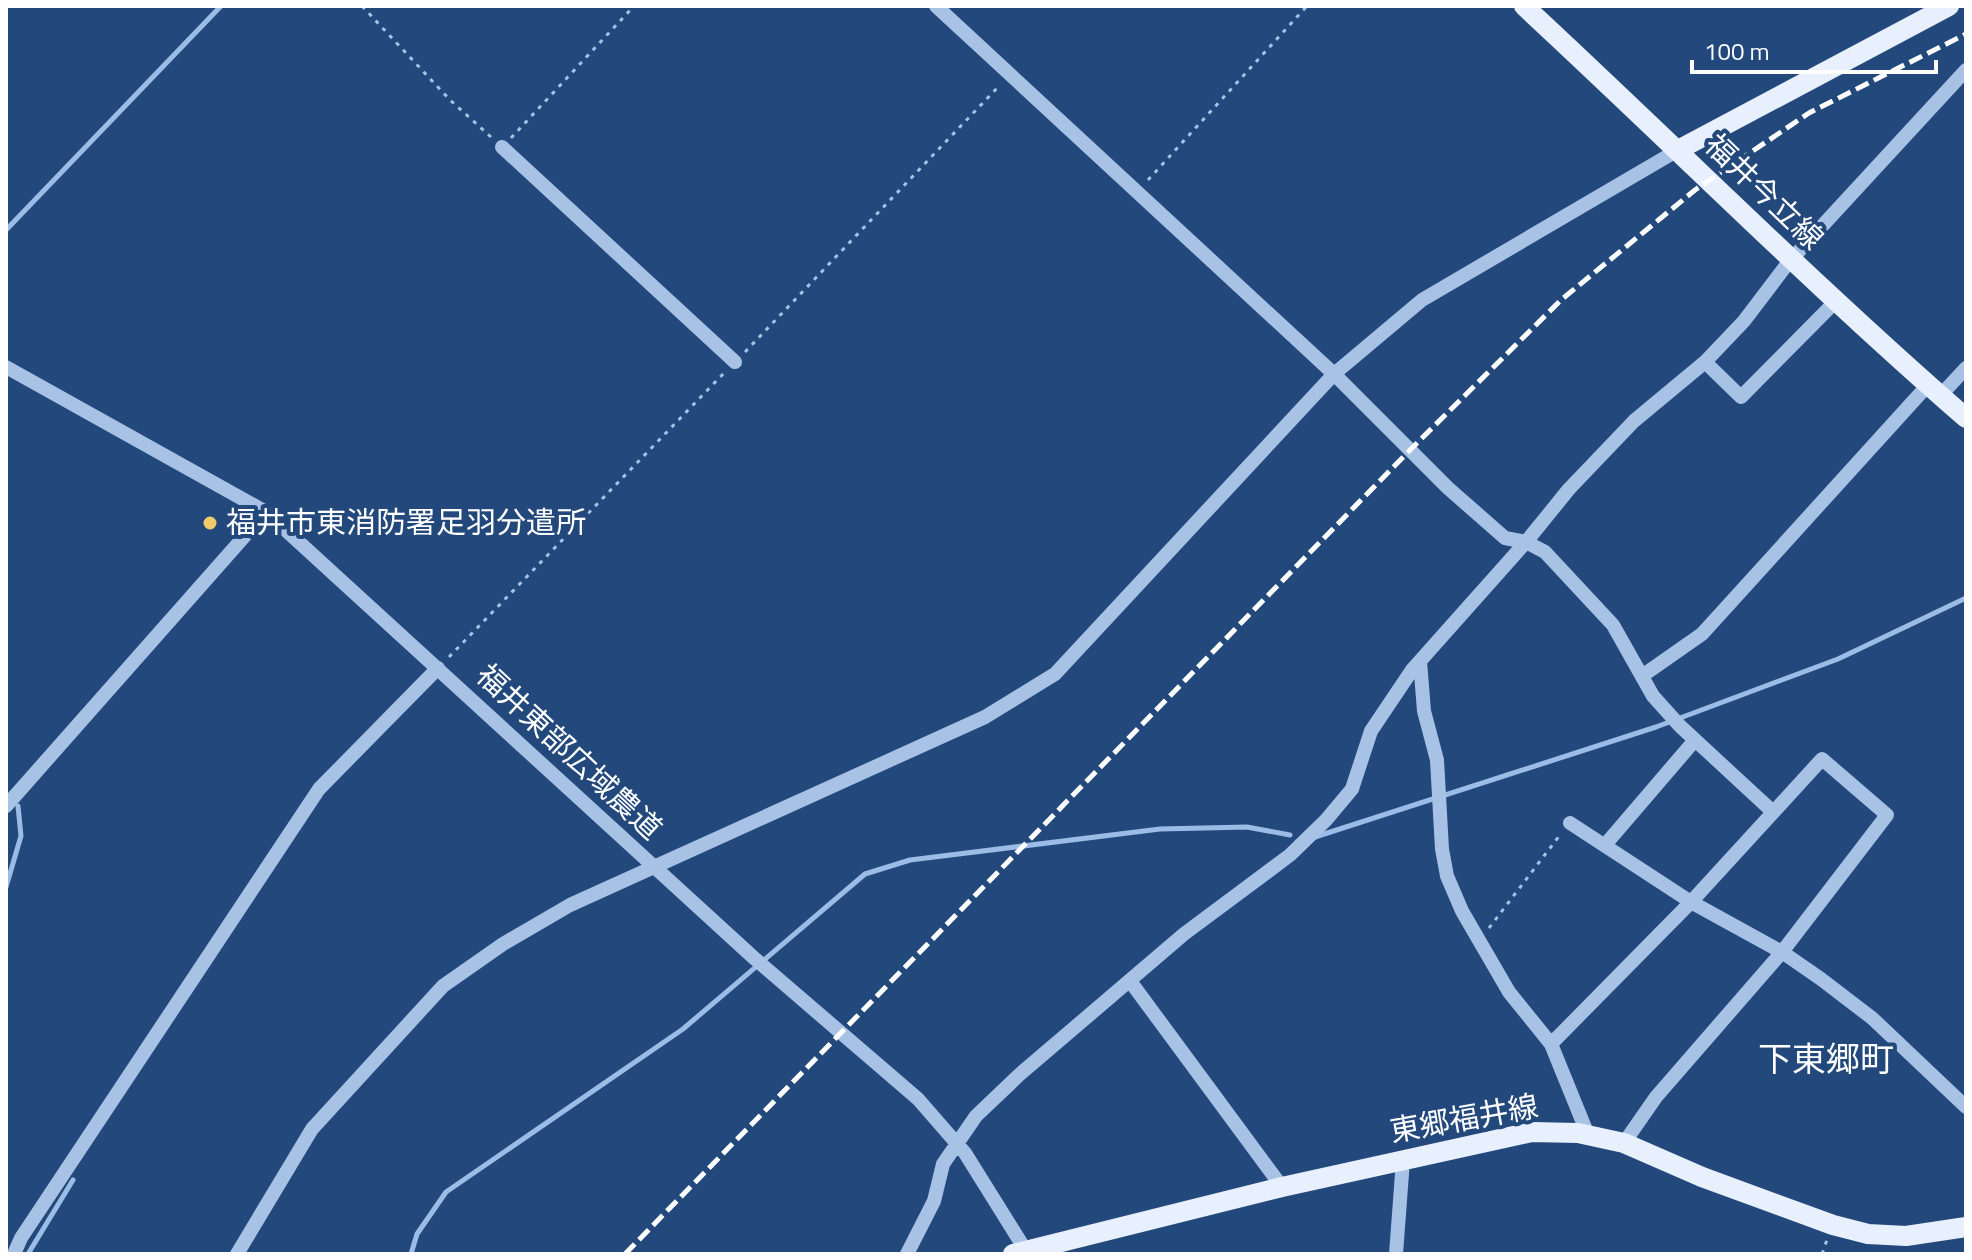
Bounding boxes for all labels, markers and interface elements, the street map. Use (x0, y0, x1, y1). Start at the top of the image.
scale bar (1692, 24, 1936, 74)
text: 100 m (1704, 33, 1770, 69)
street label: 福井今立線 (1695, 123, 1835, 260)
place label: 福井市東消防署足羽分遣所 (226, 499, 586, 545)
marker: 福井市東消防署足羽分遣所 (201, 514, 219, 532)
street label: 福井東部広域農道 (466, 653, 673, 850)
district label: 下東郷町 (1758, 1032, 1894, 1084)
street label: 東郷福井線 (1386, 1082, 1542, 1154)

